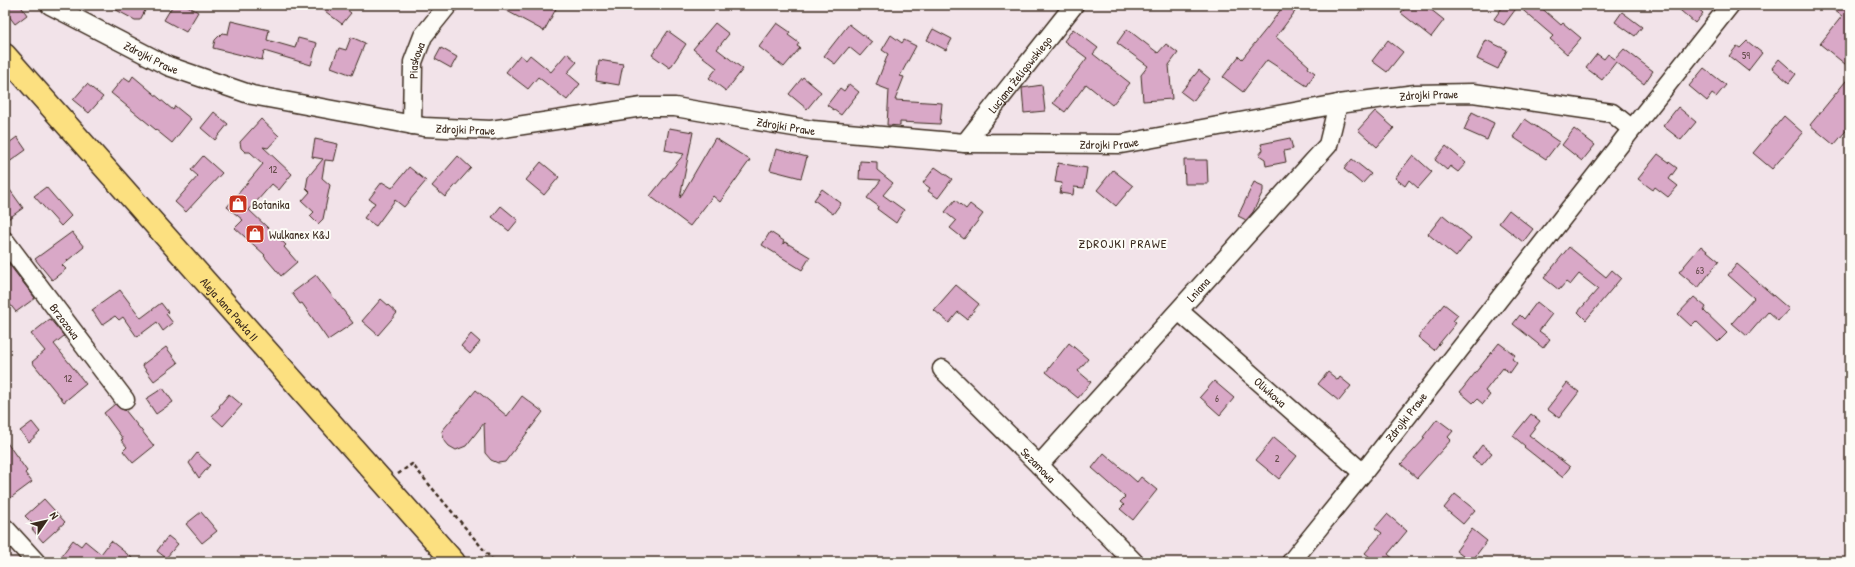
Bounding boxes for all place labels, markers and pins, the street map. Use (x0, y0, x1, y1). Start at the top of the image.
shop icon: Botanika (227, 193, 249, 215)
place label: Botanika (252, 196, 290, 213)
shop icon: Wulkanex K&J (244, 223, 266, 245)
place label: Wulkanex K&J (269, 226, 330, 243)

